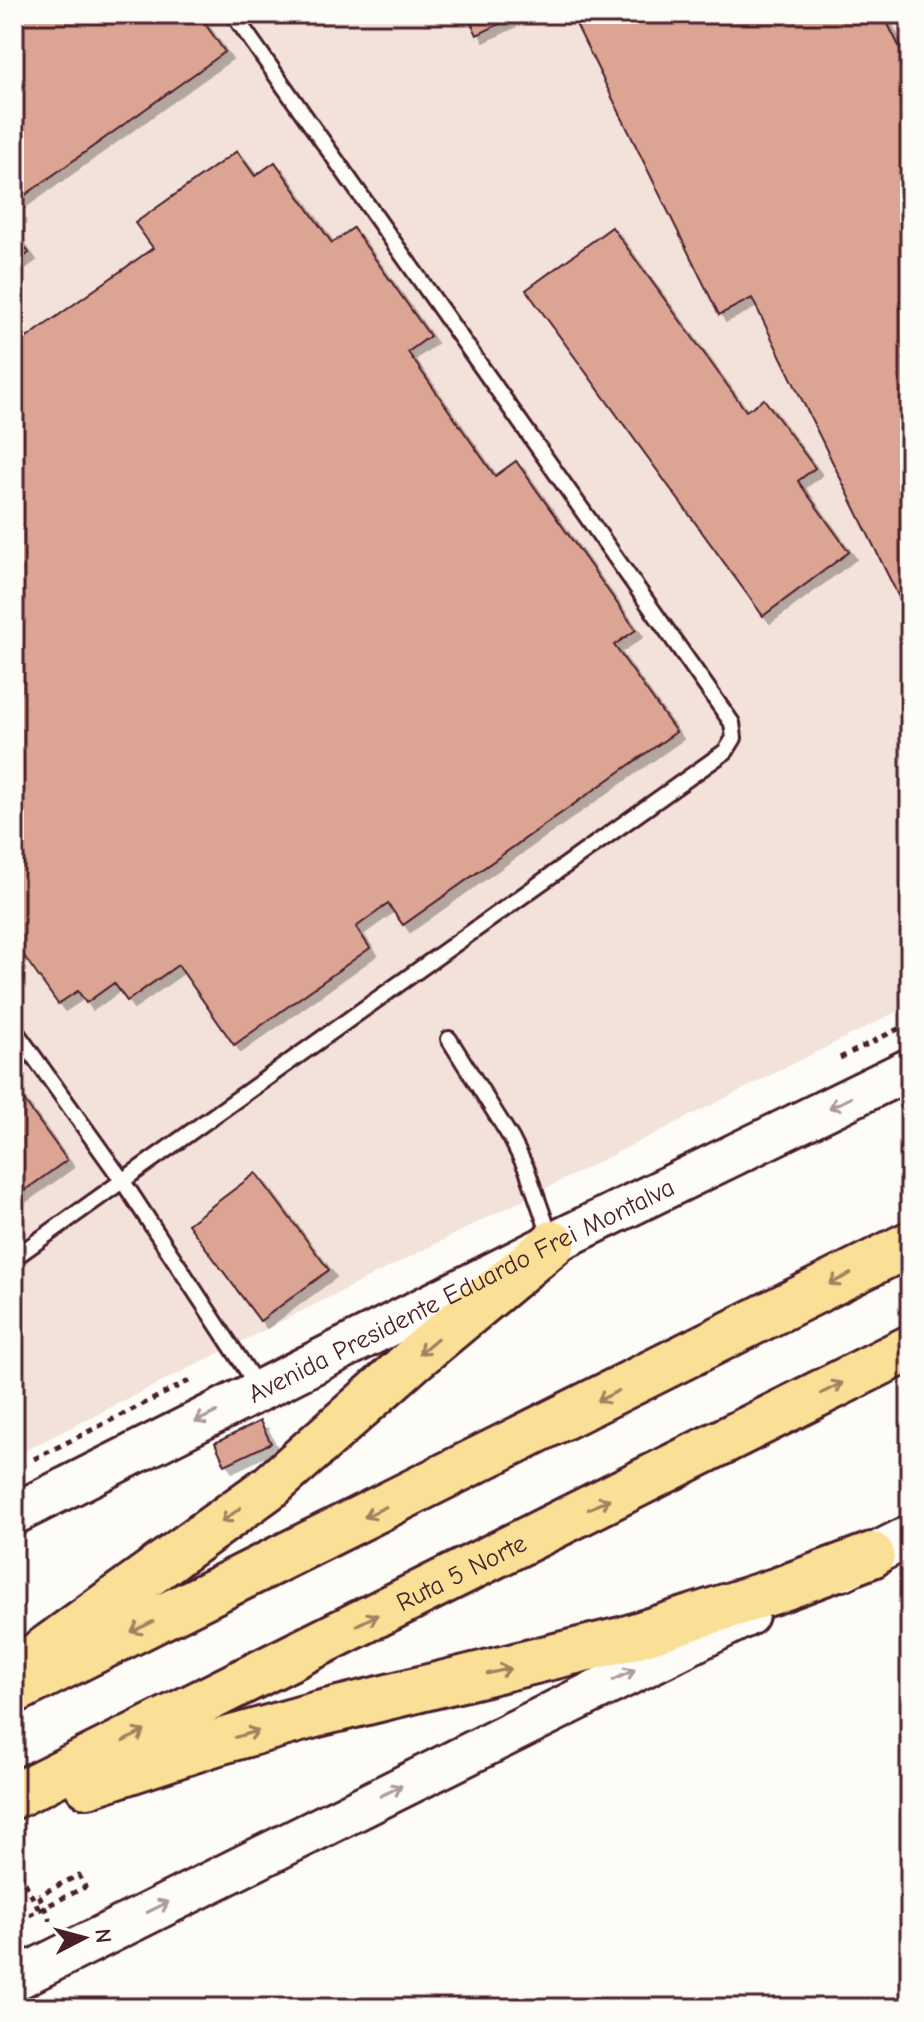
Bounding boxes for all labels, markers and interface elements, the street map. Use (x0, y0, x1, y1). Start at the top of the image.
one-way arrow (828, 1096, 852, 1111)
street label: Avenida Presidente Eduardo Frei Montalva (243, 1172, 679, 1410)
one-way arrow (829, 1272, 853, 1287)
one-way arrow (419, 1337, 439, 1355)
one-way arrow (819, 1379, 843, 1395)
one-way arrow (596, 1388, 620, 1404)
one-way arrow (194, 1410, 218, 1425)
one-way arrow (587, 1496, 611, 1512)
one-way arrow (364, 1504, 388, 1520)
one-way arrow (221, 1507, 242, 1524)
street label: Ruta 5 Norte (392, 1528, 532, 1618)
one-way arrow (354, 1612, 378, 1628)
one-way arrow (131, 1620, 155, 1635)
one-way arrow (486, 1663, 511, 1678)
one-way arrow (612, 1667, 636, 1683)
one-way arrow (233, 1726, 259, 1741)
one-way arrow (121, 1728, 145, 1744)
one-way arrow (379, 1783, 403, 1798)
north arrow (44, 1898, 124, 1978)
one-way arrow (146, 1898, 170, 1914)
text: N (89, 1928, 117, 1945)

